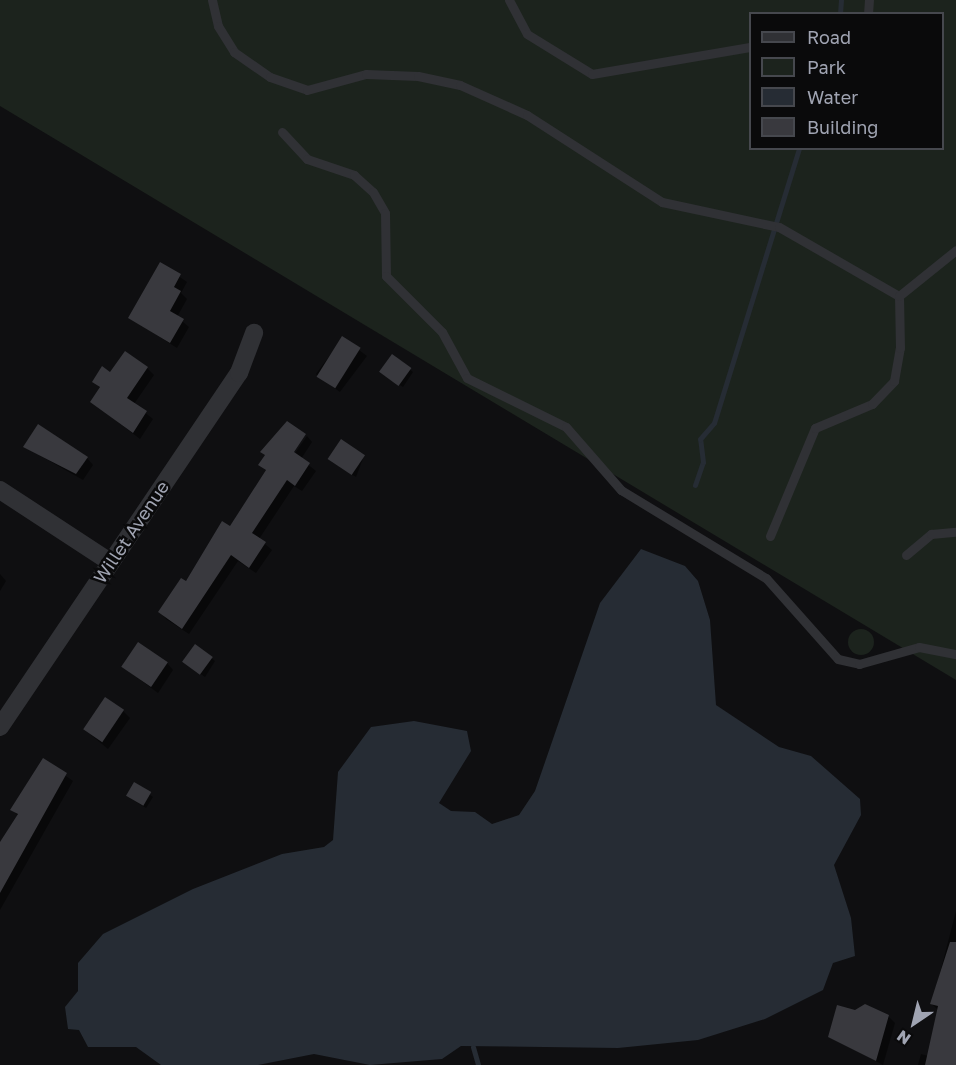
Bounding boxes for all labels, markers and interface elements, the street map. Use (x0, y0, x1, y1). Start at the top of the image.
legend (749, 12, 944, 150)
text: Road (807, 26, 851, 48)
text: Park (807, 56, 846, 78)
text: Water (807, 86, 858, 108)
text: Building (807, 116, 878, 138)
street label: Willet Avenue (89, 477, 173, 587)
north arrow (884, 993, 944, 1053)
text: N (893, 1026, 914, 1049)

